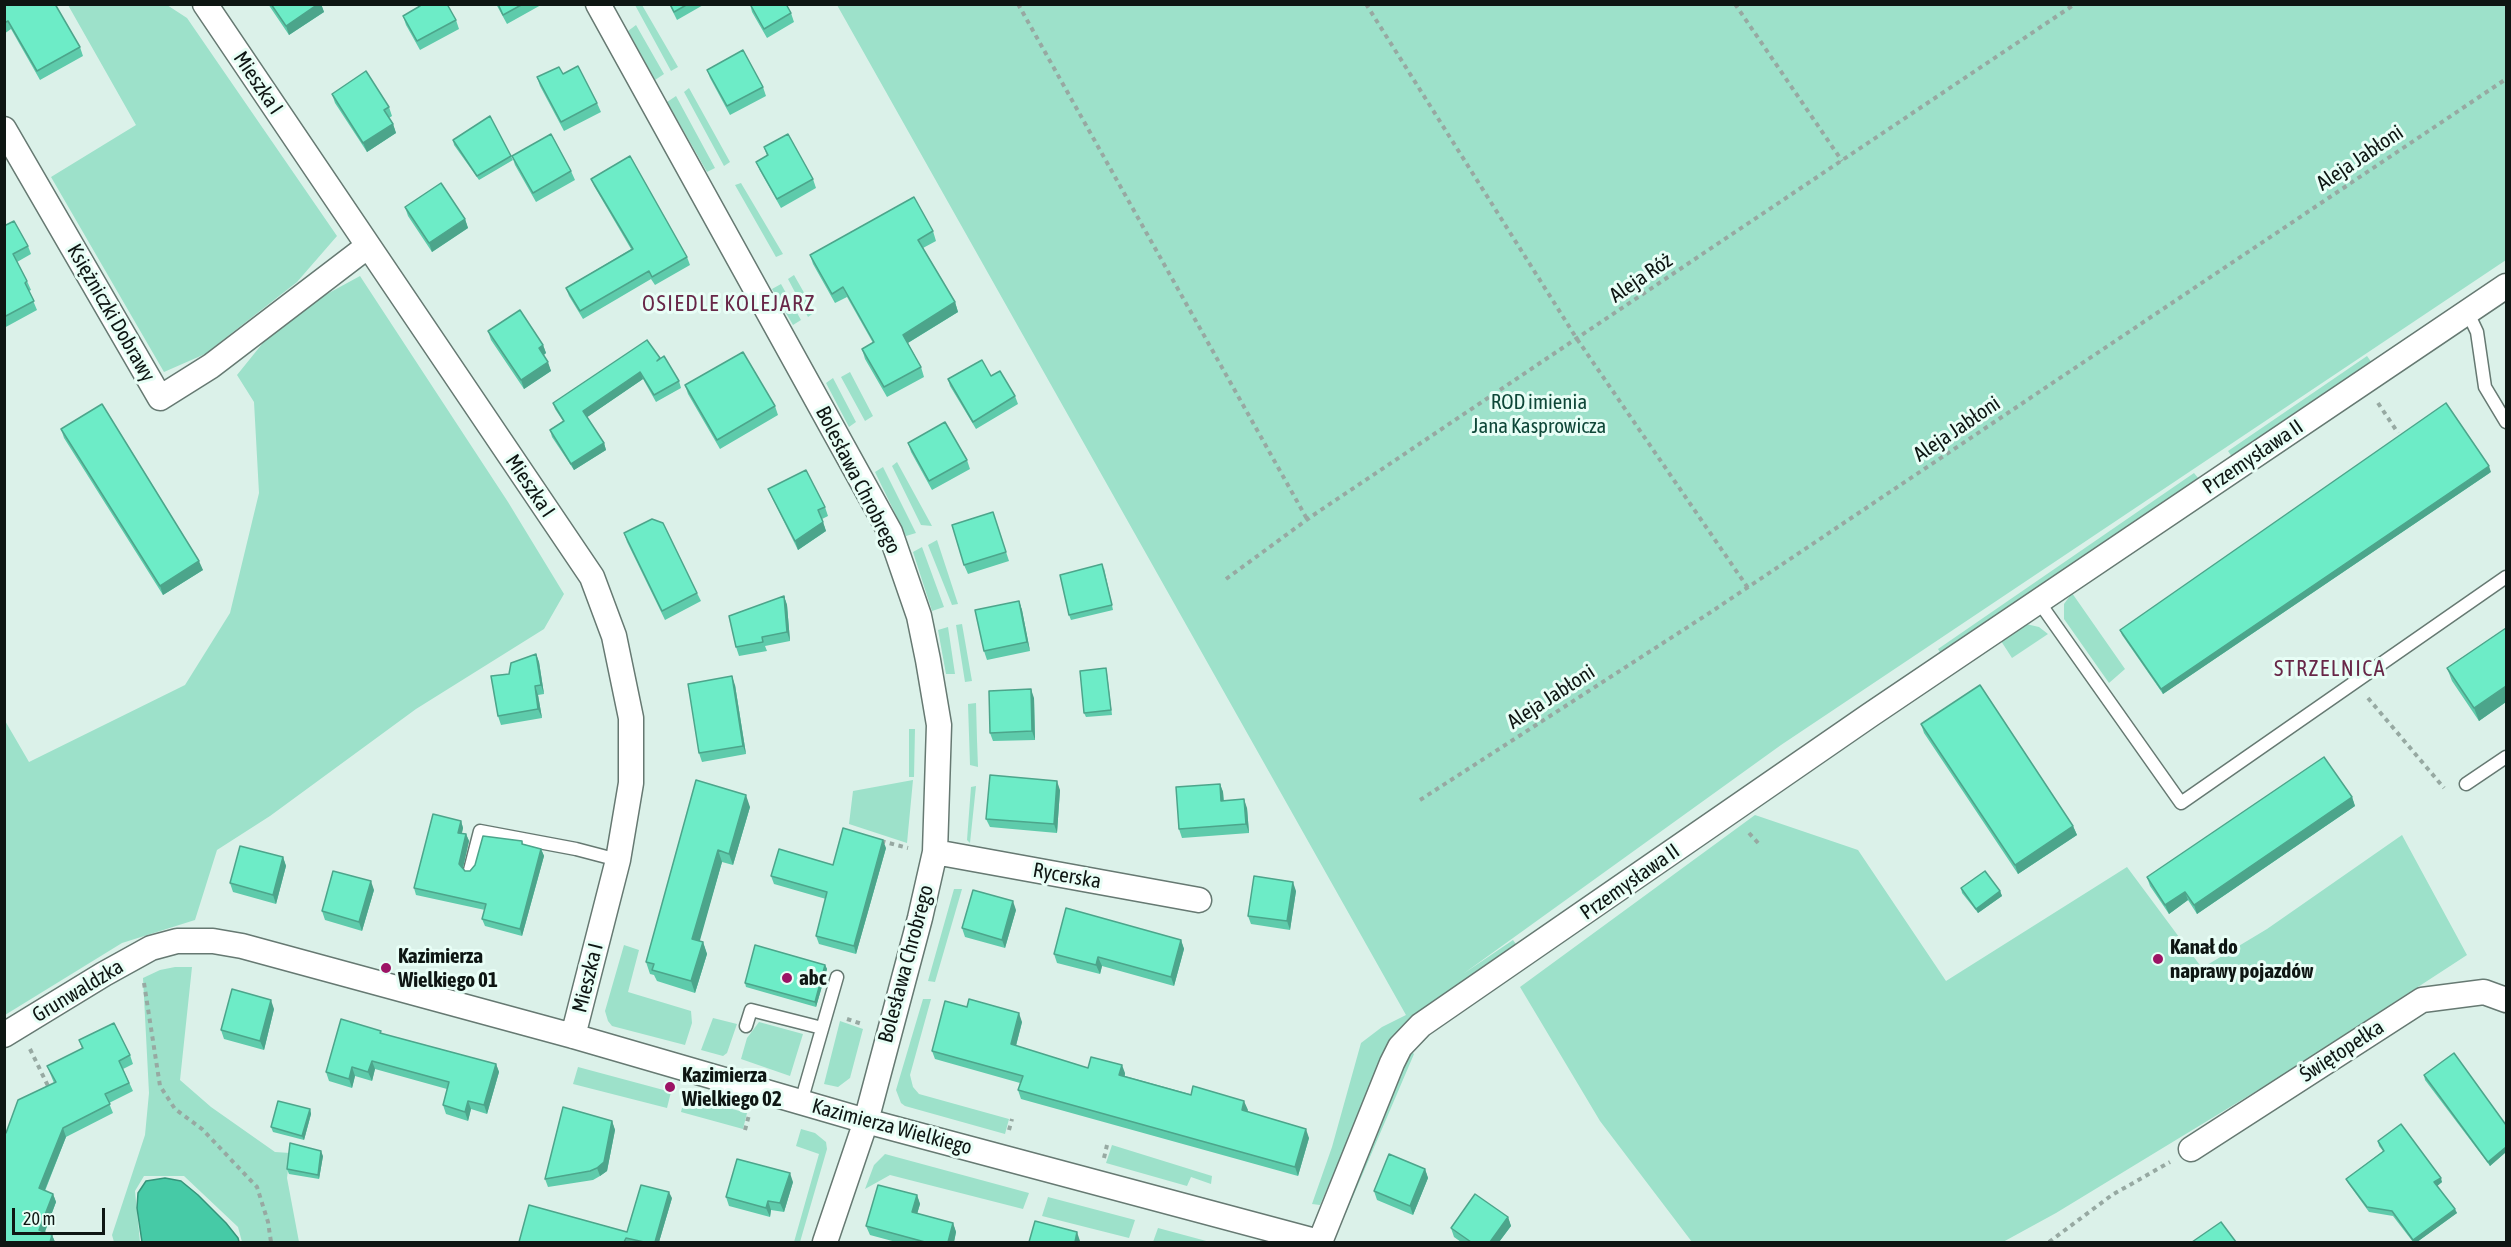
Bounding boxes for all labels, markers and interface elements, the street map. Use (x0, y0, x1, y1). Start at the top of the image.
street label: Mieszka I (228, 47, 288, 119)
street label: Aleja Jabłoni (2312, 120, 2408, 196)
street label: Księżniczki Dobrawy (61, 240, 161, 386)
street label: Aleja Róż (1605, 248, 1677, 308)
district label: OSIEDLE KOLEJARZ (642, 291, 816, 317)
park label: ROD imienia Jana Kasprowicza (1472, 389, 1606, 439)
street label: Aleja Jabłoni (1909, 391, 2005, 467)
street label: Bolesława Chrobrego (810, 402, 906, 558)
street label: Przemysława II (2198, 414, 2308, 500)
street label: Mieszka I (500, 450, 560, 522)
district label: STRZELNICA (2274, 656, 2386, 682)
street label: Aleja Jabłoni (1502, 659, 1600, 735)
street label: Przemysława II (1575, 839, 1685, 925)
street label: Rycerska (1031, 858, 1103, 894)
street label: Bolesława Chrobrego (873, 882, 939, 1046)
place label: Kanał do naprawy pojazdów (2170, 934, 2313, 984)
street label: Mieszka I (567, 941, 609, 1015)
place label: Kazimierza Wielkiego 01 (398, 943, 498, 993)
marker: Kanał do naprawy pojazdów (2151, 952, 2165, 966)
street label: Grunwaldzka (28, 954, 128, 1028)
marker: Kazimierza Wielkiego 01 (379, 961, 393, 975)
place label: abc (799, 965, 826, 991)
marker: abc (780, 971, 794, 985)
street label: Świętopełka (2295, 1014, 2389, 1088)
place label: Kazimierza Wielkiego 02 (682, 1062, 782, 1112)
marker: Kazimierza Wielkiego 02 (663, 1080, 677, 1094)
street label: Kazimierza Wielkiego (809, 1094, 975, 1160)
scale bar (15, 1196, 108, 1234)
text: 20 m (23, 1208, 55, 1229)

